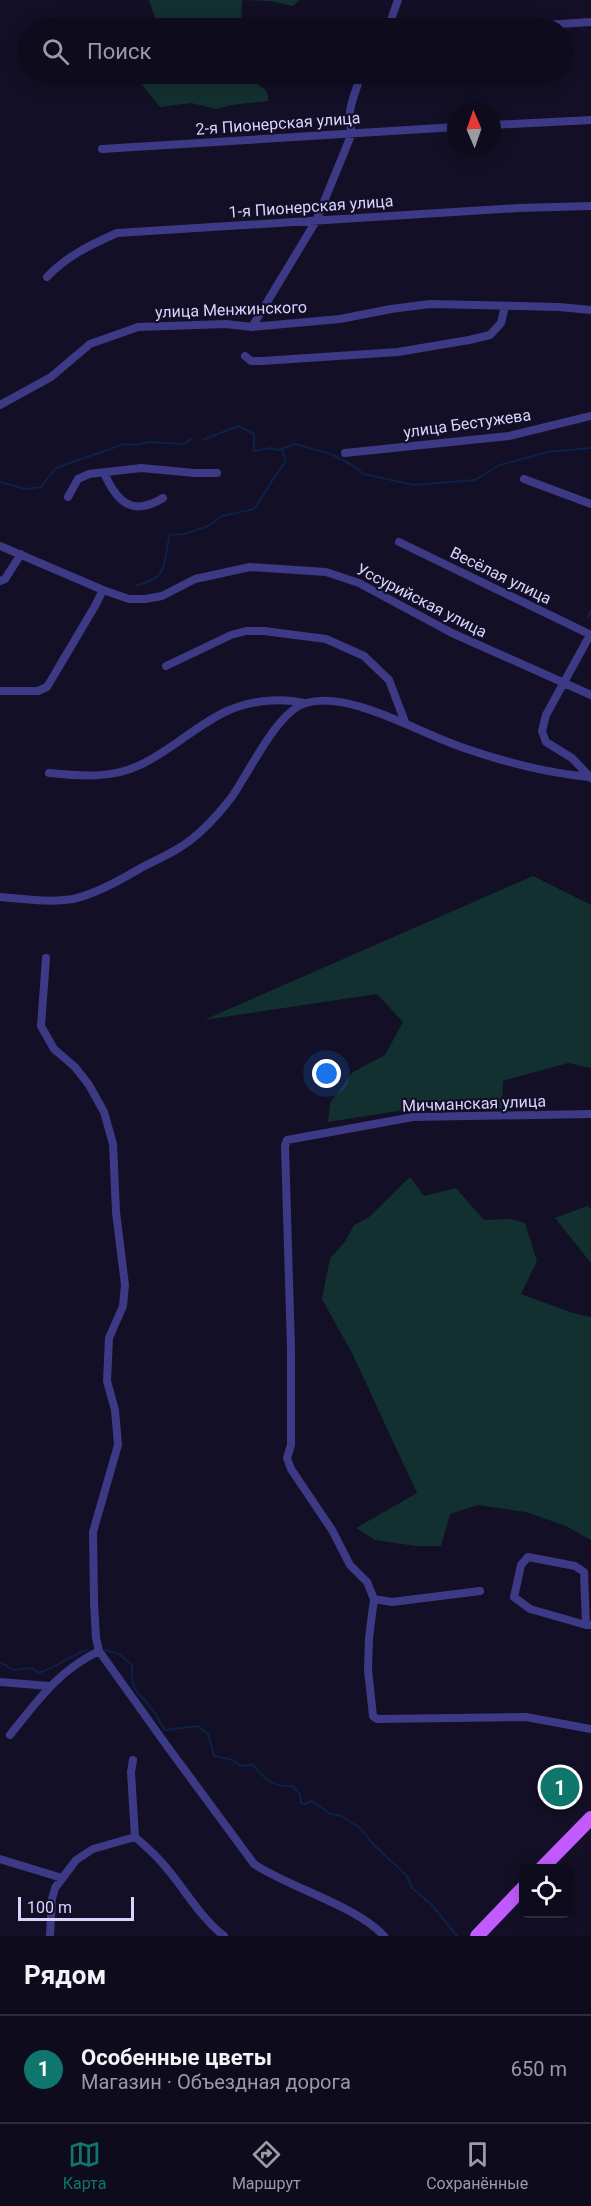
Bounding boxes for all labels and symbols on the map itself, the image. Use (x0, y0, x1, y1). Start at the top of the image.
north arrow (447, 102, 501, 156)
street label: 2-я Пионерская улица (195, 108, 361, 139)
street label: 1-я Пионерская улица (228, 191, 394, 222)
street label: улица Менжинского (155, 297, 307, 322)
street label: улица Бестужева (402, 405, 532, 442)
street label: Весёлая улица (447, 543, 554, 608)
street label: Уссурийская улица (353, 559, 490, 642)
your location (312, 1059, 341, 1088)
street label: Мичманская улица (402, 1091, 546, 1116)
pin: 1 (540, 1764, 580, 1810)
scale bar (18, 1894, 134, 1922)

